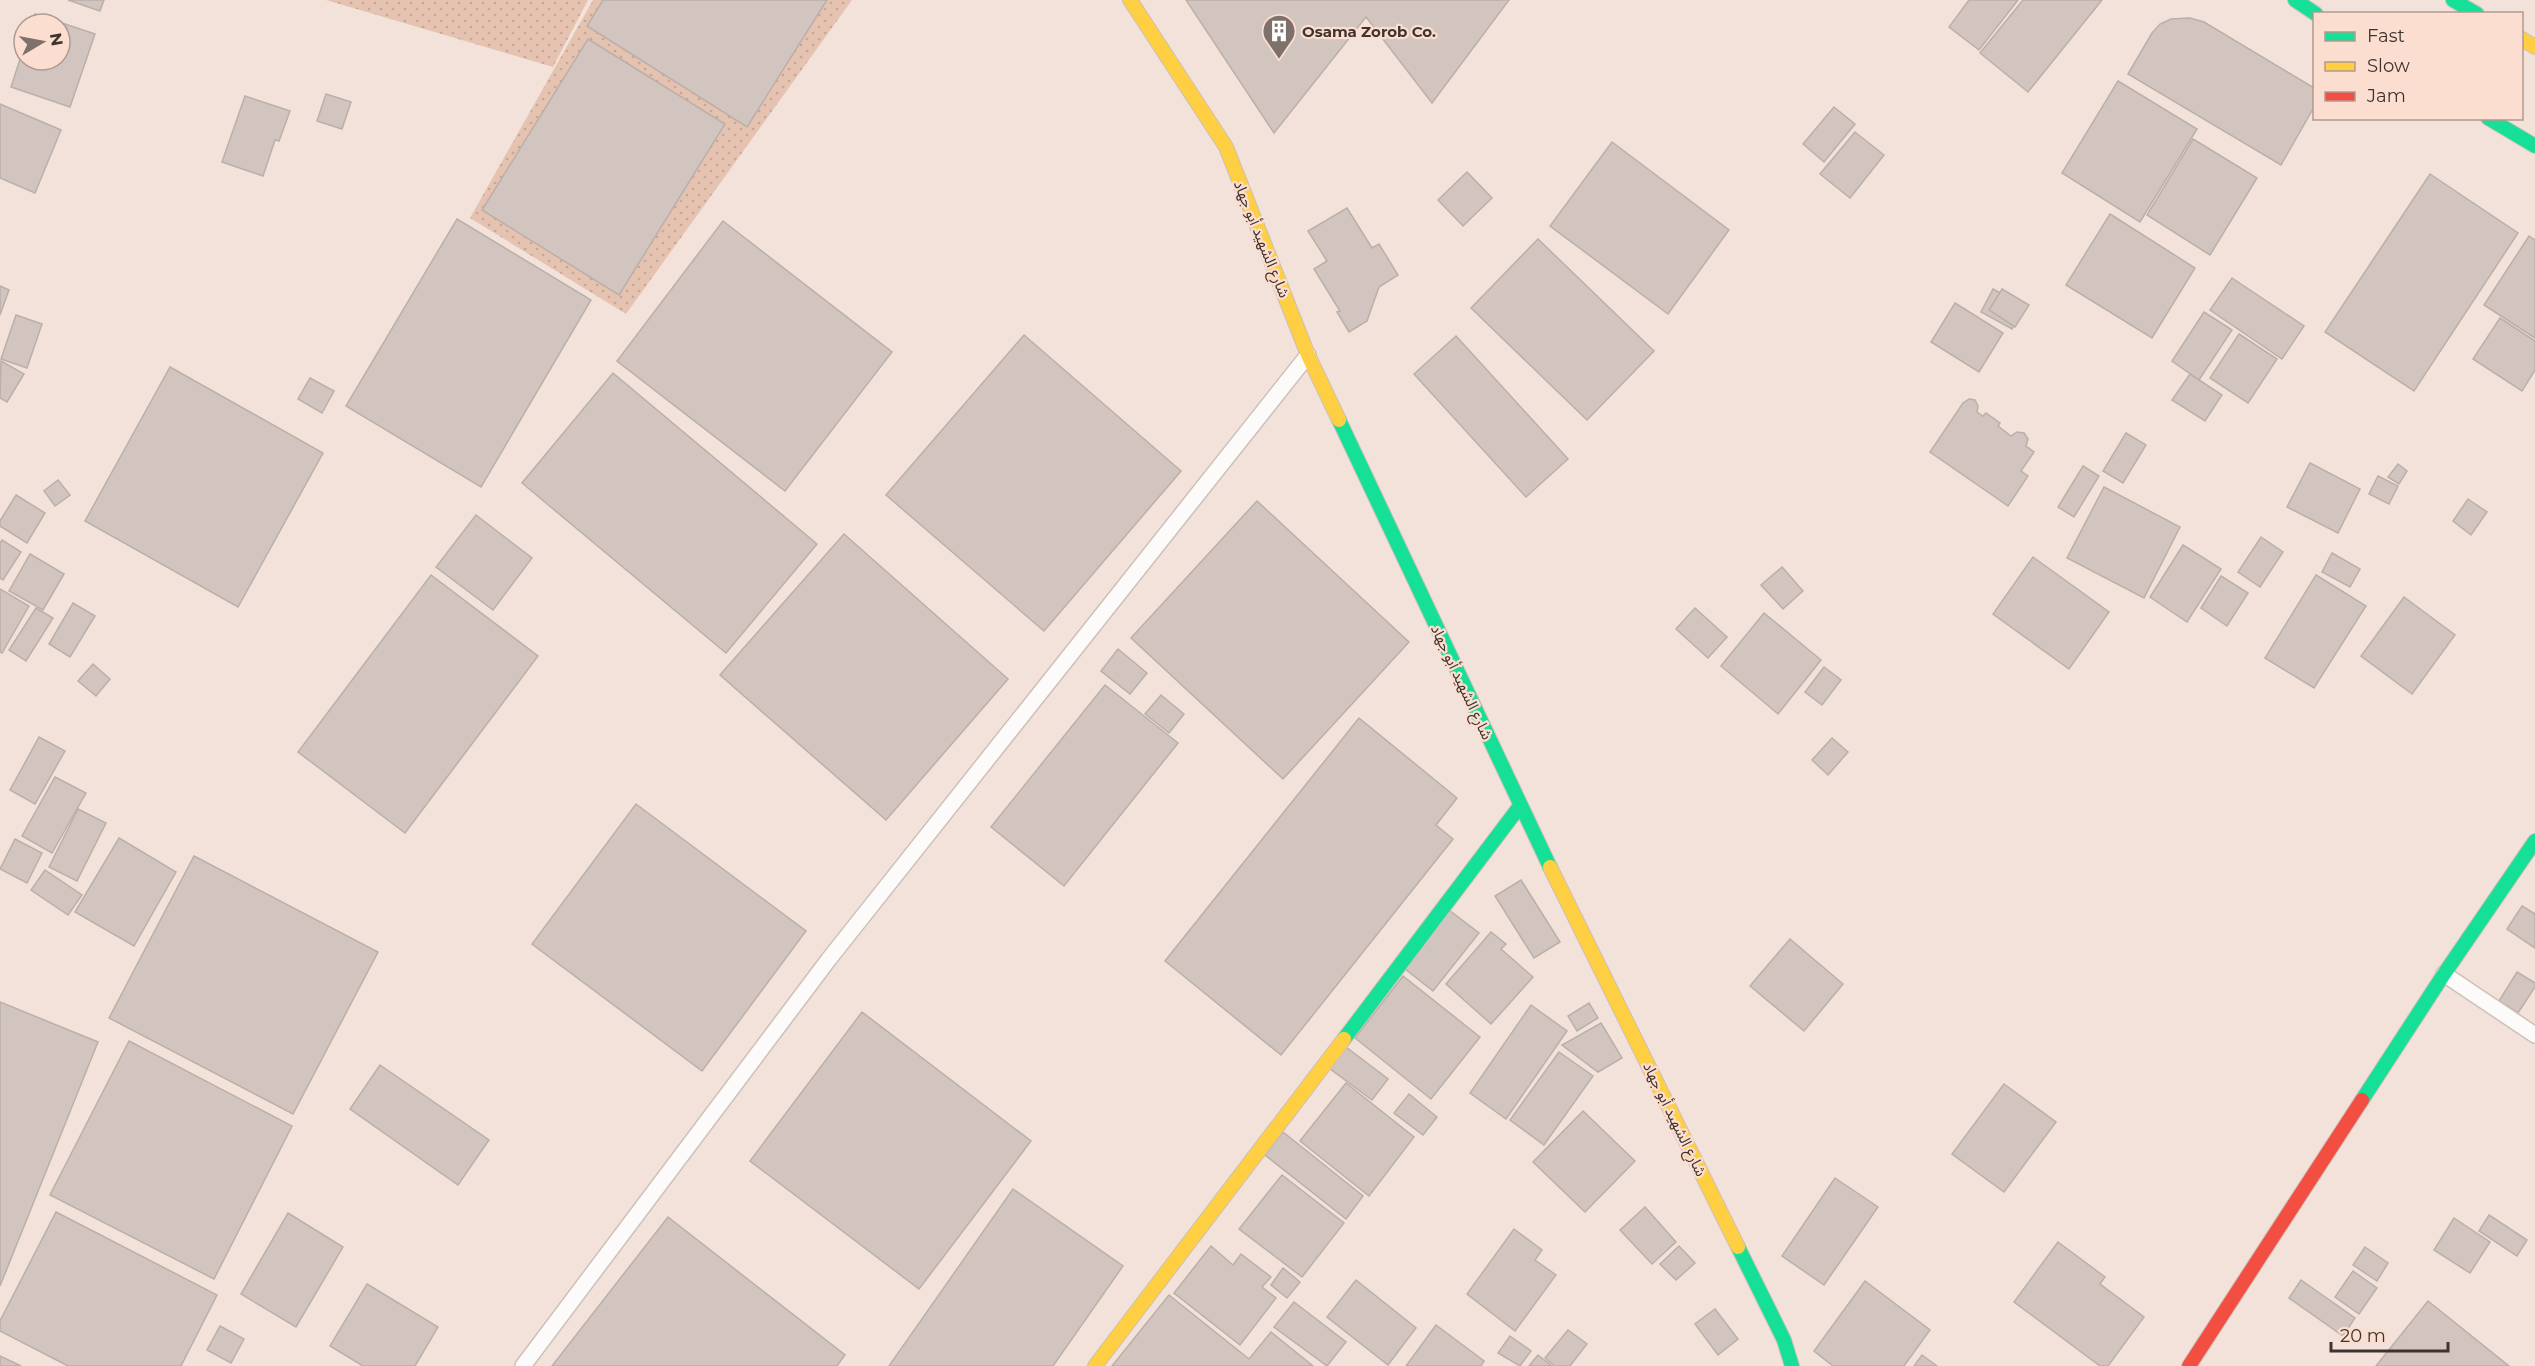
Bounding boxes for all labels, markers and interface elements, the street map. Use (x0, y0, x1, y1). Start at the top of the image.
north arrow (12, 12, 72, 72)
legend (2313, 12, 2523, 120)
building icon: Osama Zorob Co. (1261, 13, 1297, 60)
place label: Osama Zorob Co. (1302, 22, 1436, 41)
text: Fast (2367, 25, 2405, 47)
text: N (46, 31, 67, 48)
text: Slow (2367, 55, 2410, 77)
text: Jam (2366, 85, 2406, 107)
street label: شارع الشهيد أبو جهاد (1227, 177, 1294, 302)
street label: شارع الشهيد أبو جهاد (1424, 621, 1497, 744)
street label: شارع الشهيد أبو جهاد (1636, 1059, 1711, 1181)
scale bar (2331, 1315, 2448, 1353)
text: 20 m (2340, 1325, 2386, 1347)

